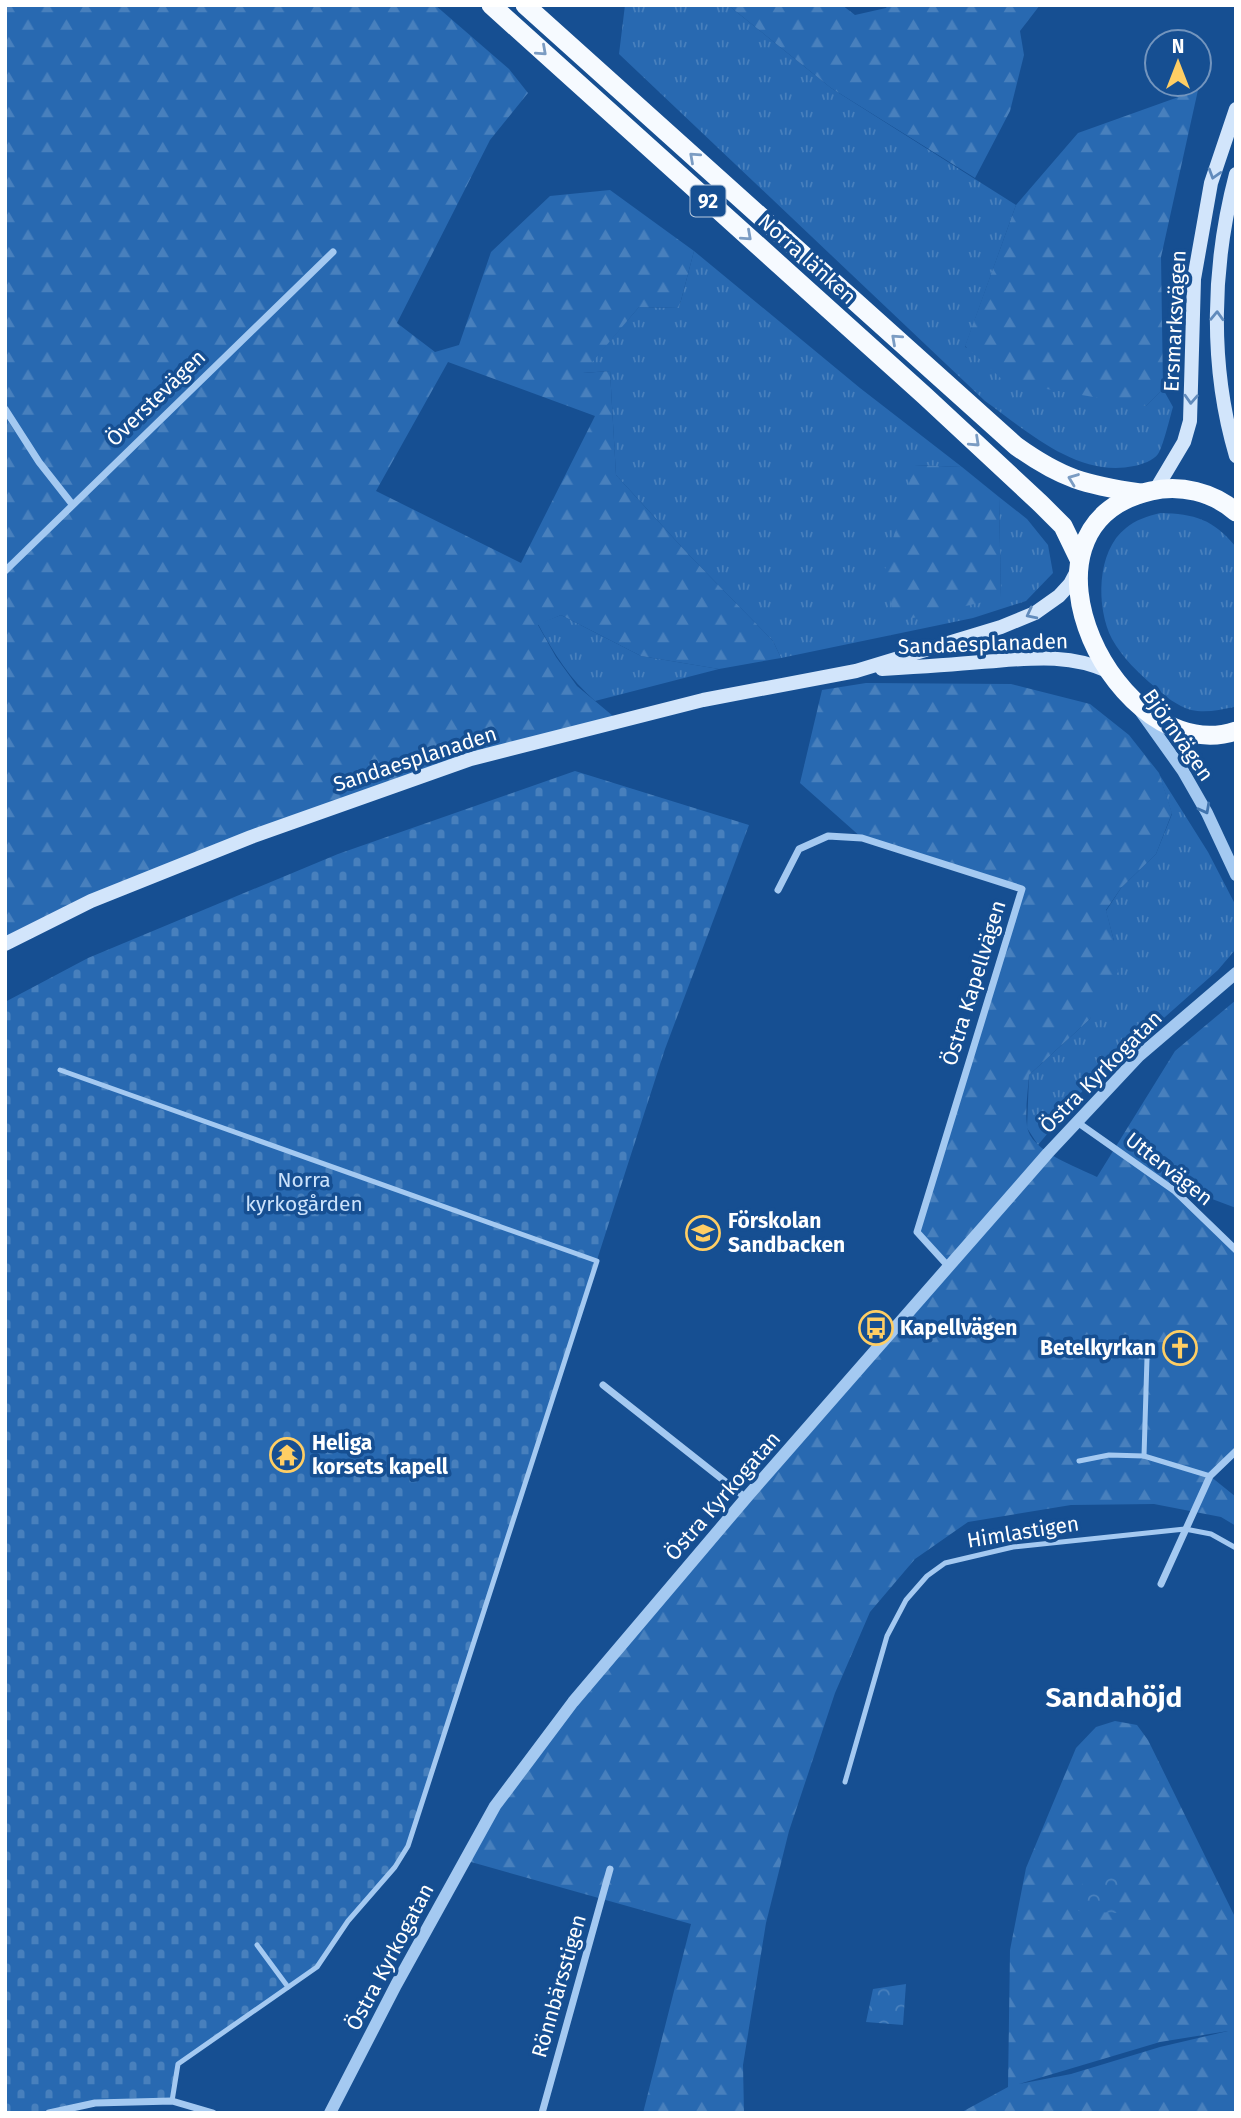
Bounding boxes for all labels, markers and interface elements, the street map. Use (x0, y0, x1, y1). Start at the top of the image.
north arrow (1143, 28, 1213, 98)
text: N (1172, 35, 1184, 58)
one-way arrow (533, 43, 546, 55)
one-way arrow (689, 153, 702, 165)
one-way arrow (1208, 167, 1223, 179)
road number: 92 (690, 186, 726, 216)
street label: Norra länken (753, 208, 861, 310)
one-way arrow (739, 228, 752, 240)
street label: Ersmarksvägen (1158, 250, 1192, 392)
one-way arrow (1210, 310, 1225, 321)
one-way arrow (891, 335, 904, 347)
street label: Överstevägen (101, 344, 211, 452)
one-way arrow (1184, 394, 1199, 405)
one-way arrow (967, 434, 980, 447)
one-way arrow (1068, 473, 1080, 487)
one-way arrow (1025, 605, 1038, 619)
street label: Sandaesplanaden (897, 628, 1069, 660)
street label: Björnvägen (1137, 684, 1219, 786)
street label: Sandaesplanaden (330, 720, 500, 798)
one-way arrow (1197, 802, 1210, 814)
street label: Östra Kapellvägen (936, 897, 1012, 1069)
street label: Östra Kyrkogatan (1034, 1005, 1168, 1139)
street label: Uttervägen (1120, 1127, 1218, 1211)
park label: Norra kyrkogården (245, 1167, 363, 1217)
place label: Förskolan Sandbacken (728, 1208, 845, 1258)
school or university icon: Förskolan Sandbacken (684, 1214, 722, 1252)
bus stop icon: Kapellvägen (857, 1309, 895, 1347)
place label: Kapellvägen (900, 1315, 1017, 1341)
church icon: Betelkyrkan (1161, 1329, 1199, 1367)
place label: Betelkyrkan (1040, 1335, 1156, 1361)
street label: Östra Kyrkogatan (660, 1426, 786, 1566)
place label: Heliga korsets kapell (312, 1430, 449, 1480)
temple icon: Heliga korsets kapell (268, 1436, 306, 1474)
street label: Himlastigen (965, 1510, 1081, 1554)
district label: Sandahöjd (1046, 1681, 1182, 1714)
street label: Östra Kyrkogatan (340, 1879, 440, 2035)
street label: Rönnbärsstigen (526, 1911, 592, 2061)

